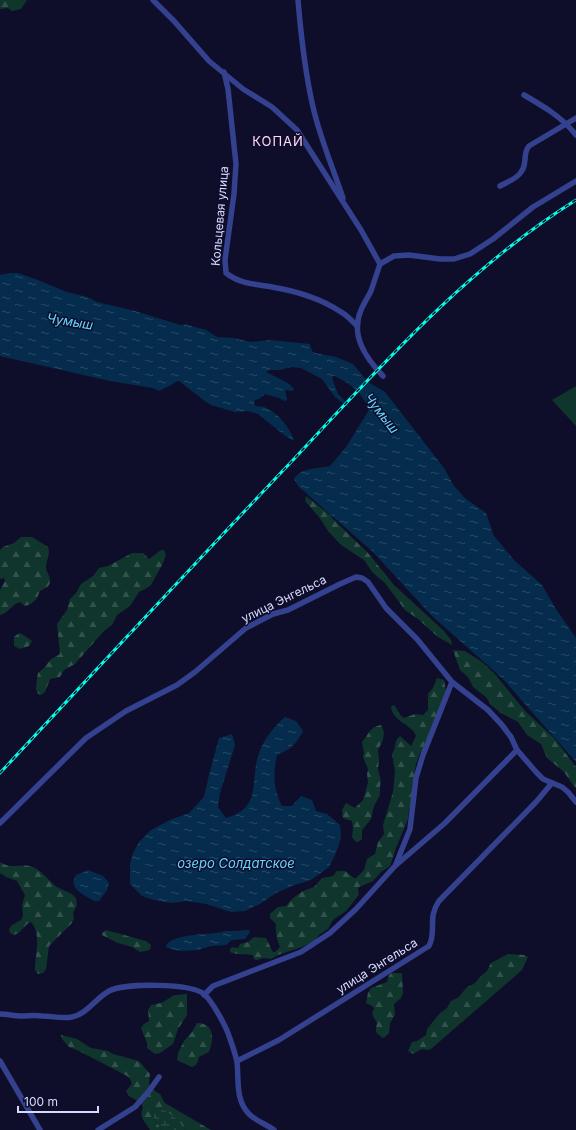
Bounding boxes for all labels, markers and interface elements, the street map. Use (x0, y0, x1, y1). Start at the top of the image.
district label: КОПАЙ (252, 133, 304, 149)
street label: Кольцевая улица (208, 165, 231, 267)
water label: Чумыш (46, 309, 95, 333)
water label: Чумыш (361, 390, 403, 437)
street label: улица Энгельса (239, 571, 329, 626)
water label: озеро Солдатское (177, 855, 295, 871)
street label: улица Энгельса (333, 935, 420, 996)
scale bar (18, 1088, 98, 1114)
text: 100 m (24, 1094, 58, 1109)

